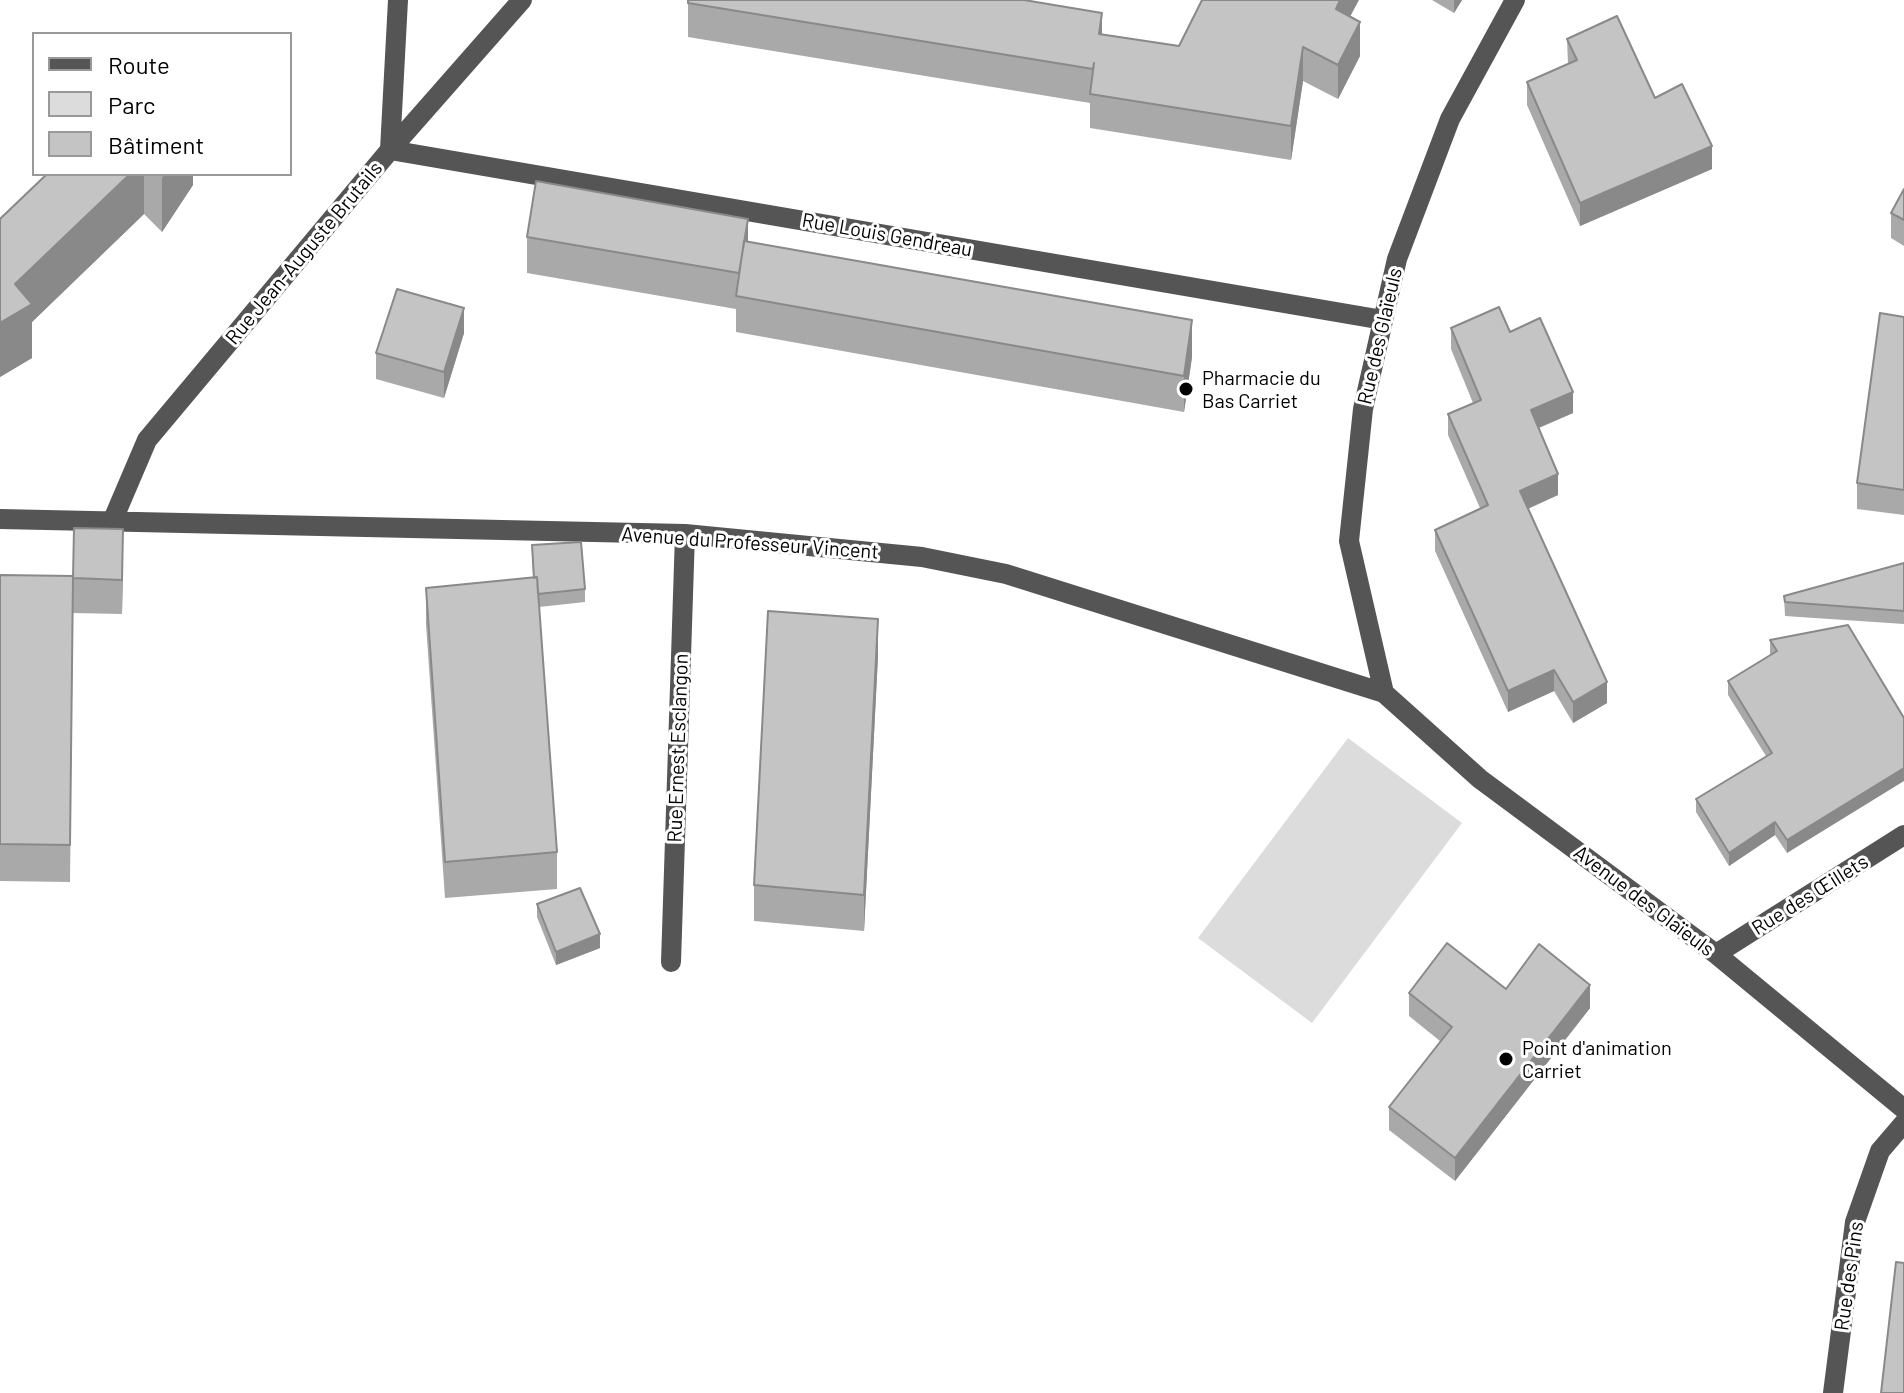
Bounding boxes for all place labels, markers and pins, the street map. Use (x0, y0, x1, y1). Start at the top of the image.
place label: Pharmacie du Bas Carriet (1202, 366, 1321, 413)
marker: Pharmacie du Bas Carriet (1177, 380, 1195, 398)
place label: Point d'animation Carriet (1522, 1036, 1672, 1083)
marker: Point d'animation Carriet (1497, 1050, 1515, 1068)

